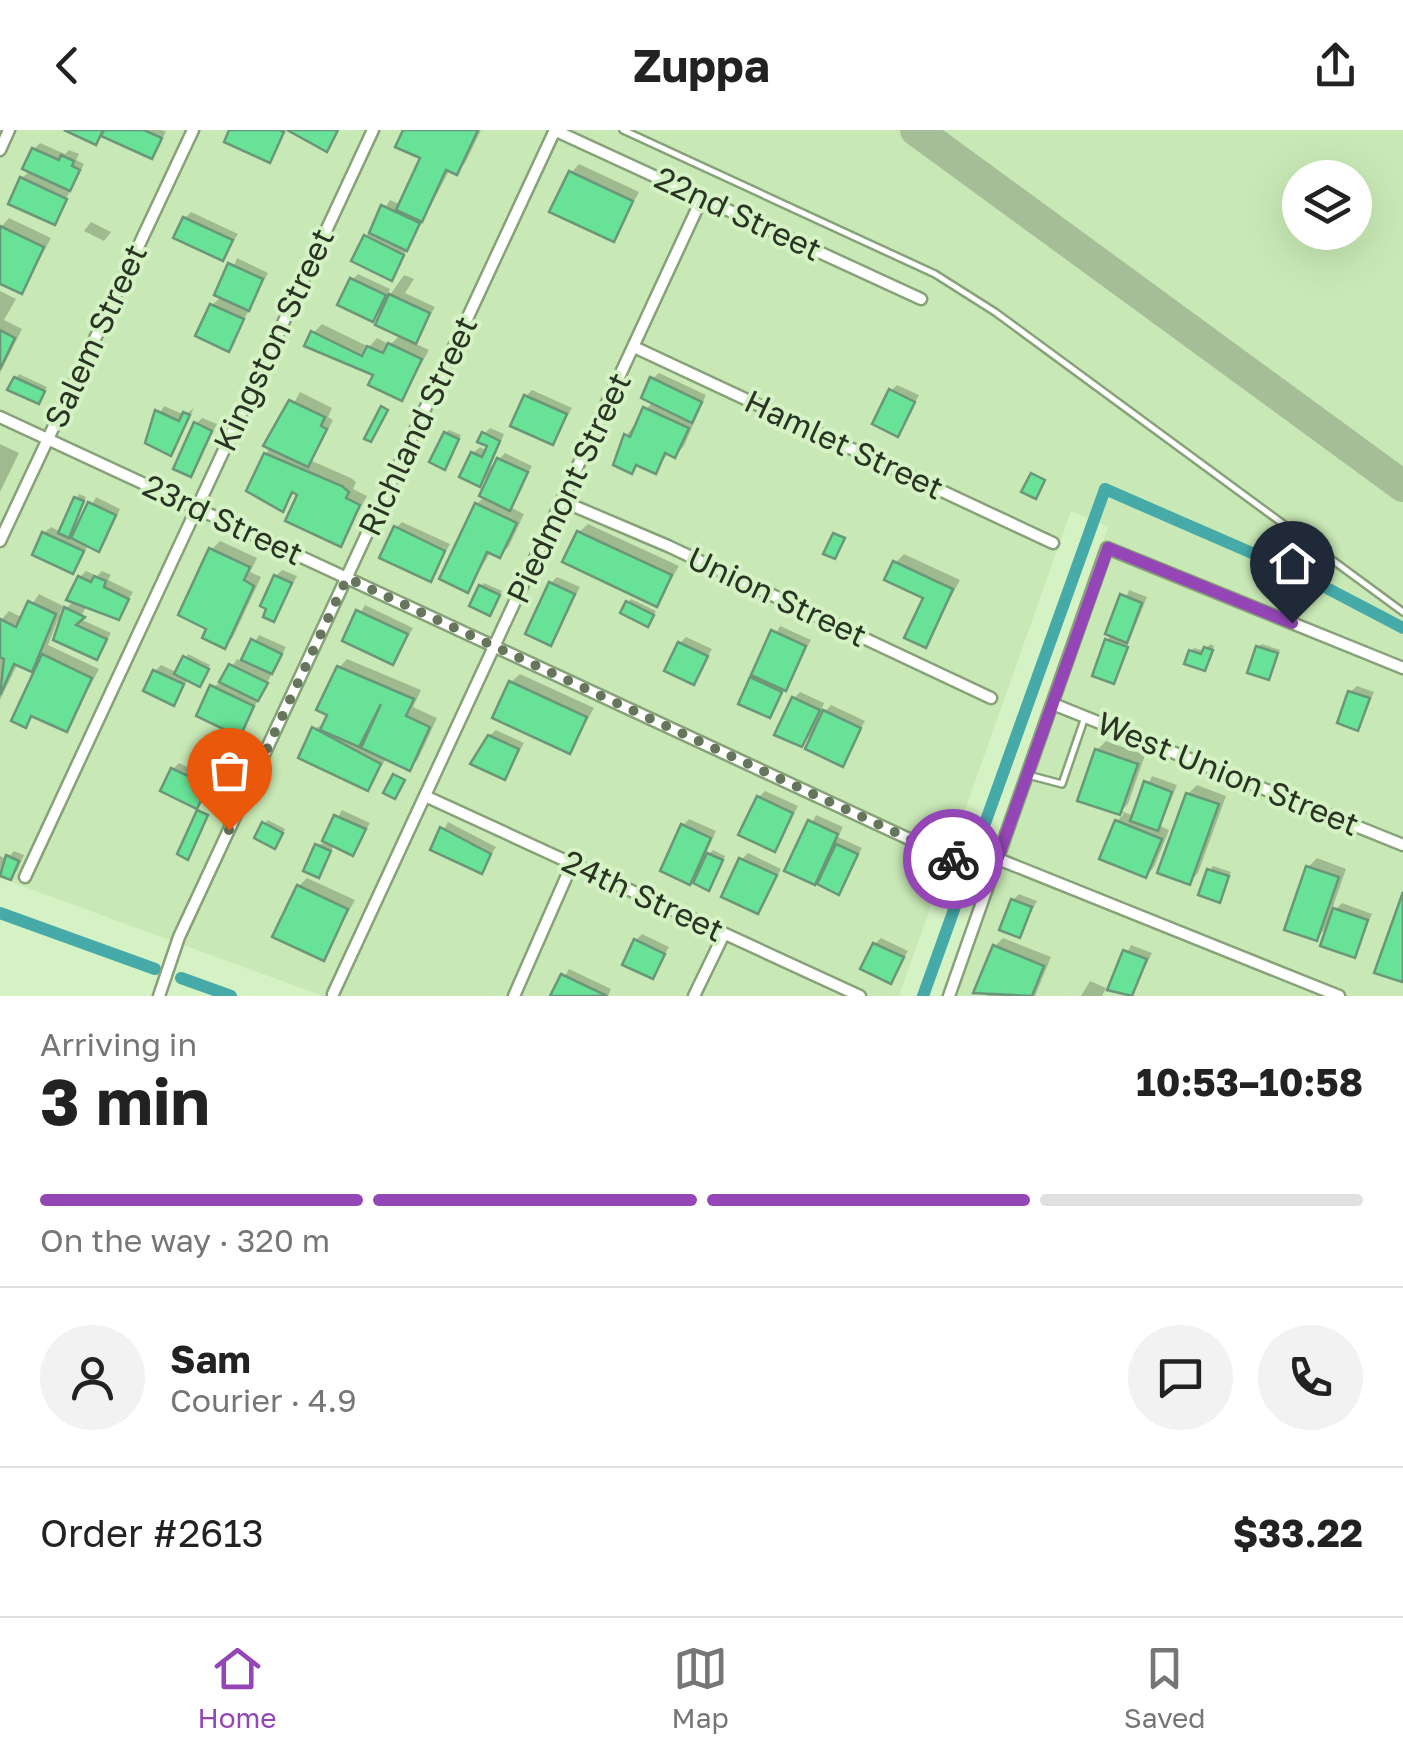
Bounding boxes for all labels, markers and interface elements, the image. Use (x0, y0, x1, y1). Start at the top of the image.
icon: back (40, 38, 95, 93)
text: Zuppa (633, 38, 770, 92)
icon: share (1308, 38, 1363, 93)
street label: 22nd Street (649, 158, 828, 268)
map controls (1282, 160, 1372, 250)
button: layers (1282, 160, 1372, 250)
street label: Kingston Street (205, 222, 341, 457)
street label: Salem Street (36, 238, 154, 433)
street label: Richland Street (350, 310, 485, 541)
street label: Piedmont Street (498, 366, 638, 609)
street label: Hamlet Street (739, 381, 950, 507)
street label: 23rd Street (138, 466, 309, 573)
pin (1250, 521, 1335, 624)
icon: home (1265, 536, 1320, 591)
street label: Union Street (682, 538, 873, 654)
street label: West Union Street (1092, 703, 1365, 843)
pin (187, 728, 272, 831)
icon: bag (202, 743, 257, 798)
courier (903, 809, 1003, 909)
icon: bike (926, 832, 981, 887)
street label: 24th Street (557, 841, 730, 949)
text: Arriving in (40, 1025, 197, 1063)
text: 10:53–10:58 (1136, 1059, 1363, 1104)
text: 3 min (40, 1061, 210, 1139)
text: On the way · 320 m (40, 1221, 330, 1259)
button: person (40, 1325, 145, 1430)
button: chat (1128, 1325, 1233, 1430)
button: phone (1258, 1325, 1363, 1430)
text: Sam (170, 1336, 251, 1381)
text: Courier · 4.9 (170, 1381, 357, 1419)
text: Order #2613 (40, 1510, 264, 1555)
text: $33.22 (1233, 1510, 1363, 1555)
tab: Home (198, 1641, 277, 1734)
tab: Map (672, 1641, 729, 1734)
tab: Saved (1124, 1641, 1206, 1734)

